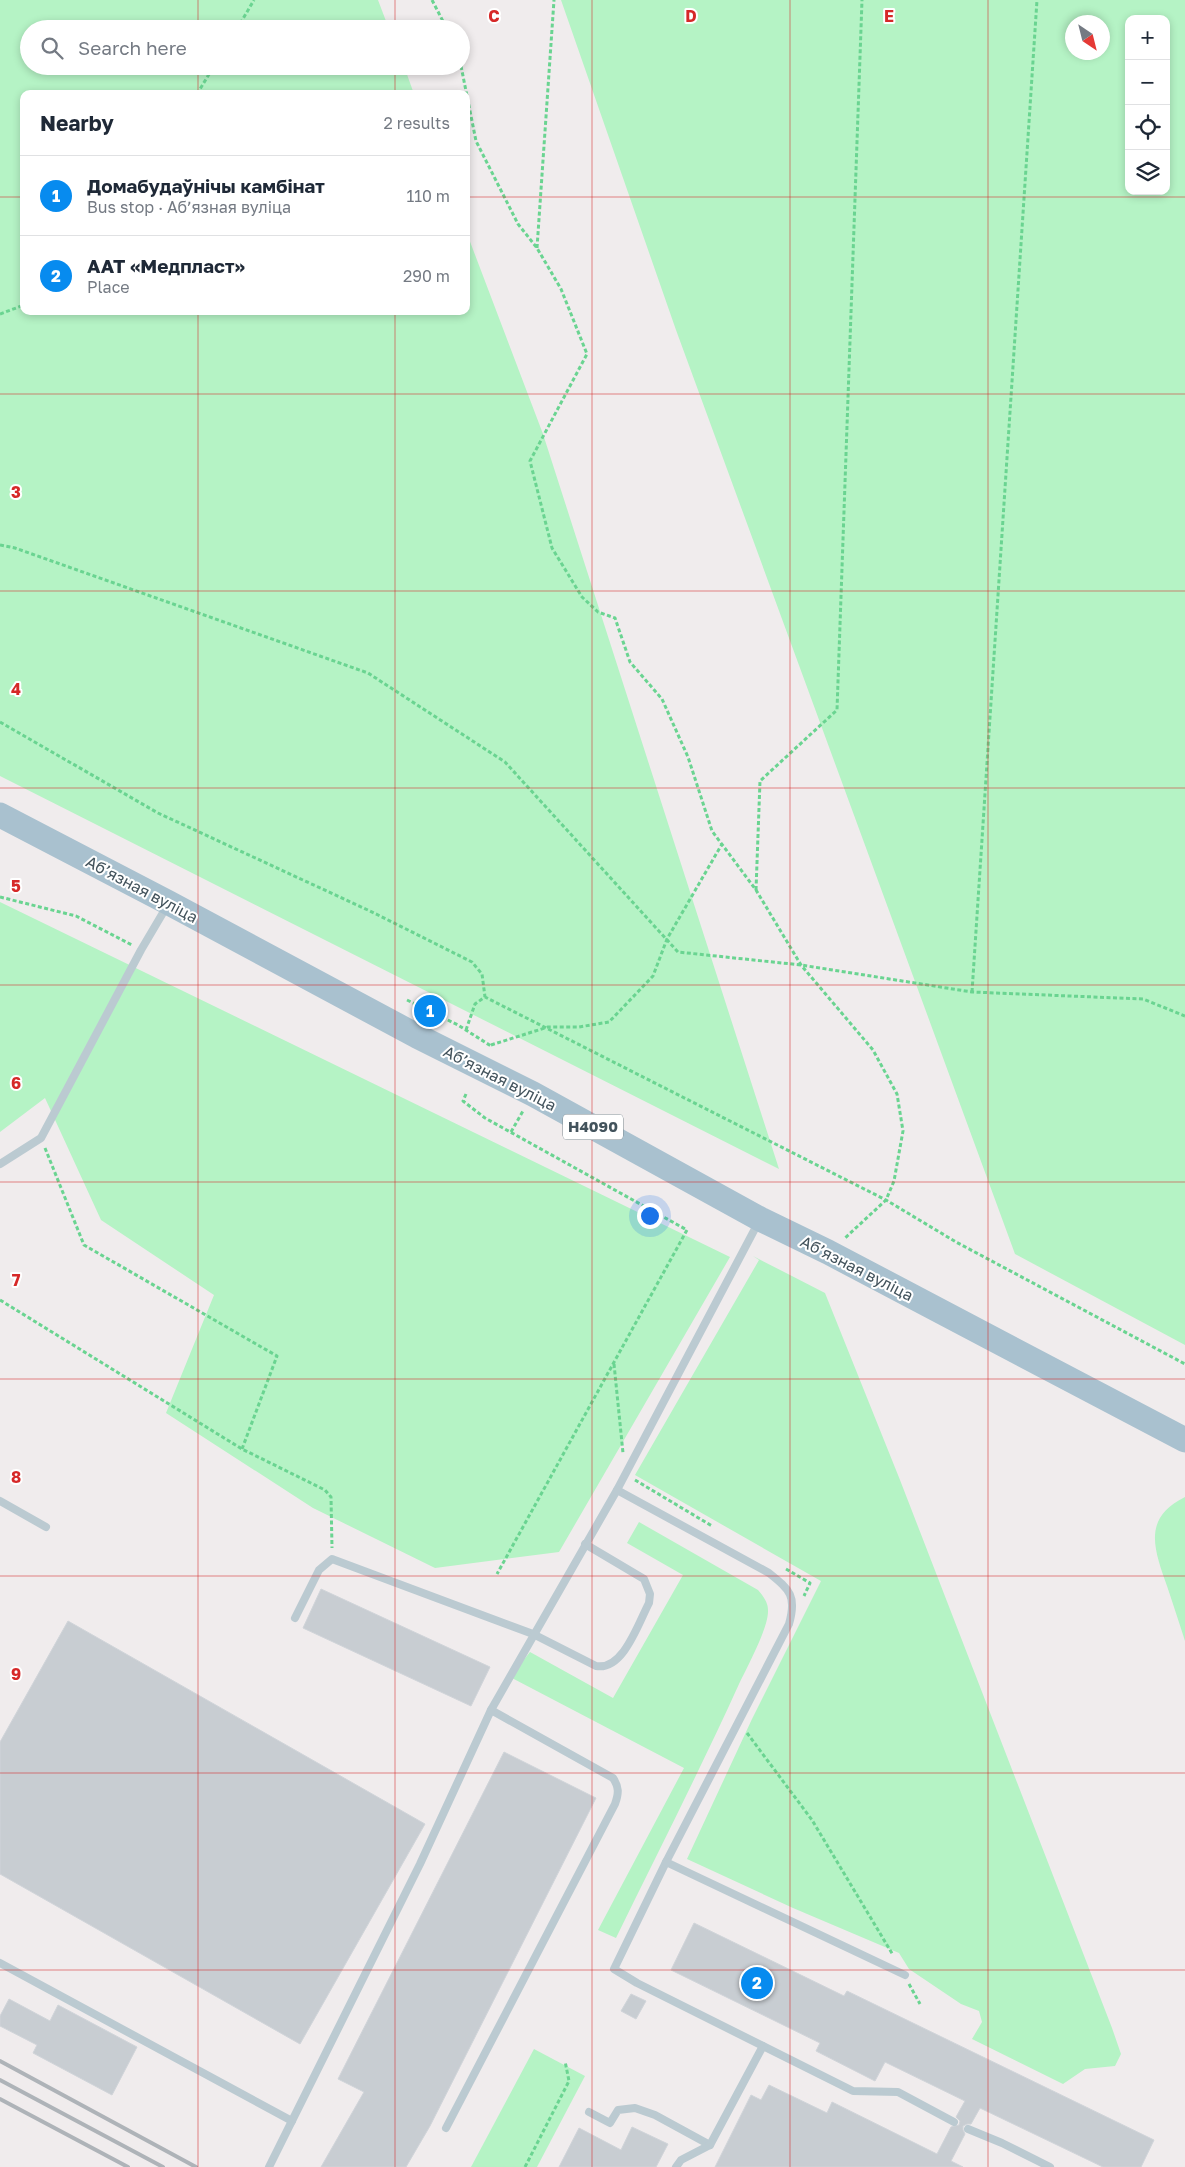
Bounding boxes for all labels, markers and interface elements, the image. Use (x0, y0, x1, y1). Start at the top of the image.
text: C (488, 6, 500, 26)
text: D (685, 6, 697, 26)
text: E (884, 6, 894, 26)
north arrow (1065, 15, 1110, 60)
map controls (1125, 15, 1170, 195)
button: + (1125, 15, 1170, 60)
search box (20, 20, 470, 75)
icon: search (38, 34, 66, 62)
text: Search here (78, 36, 187, 59)
button: − (1125, 60, 1170, 105)
button: locate (1125, 105, 1170, 150)
text: Nearby (40, 110, 114, 136)
text: 2 results (384, 113, 450, 133)
button: layers (1125, 150, 1170, 195)
text: Домабудаўнічы камбінат (87, 174, 325, 197)
text: 1 (52, 186, 60, 206)
text: 110 m (406, 186, 450, 206)
text: Bus stop · Абʼязная вуліца (87, 197, 291, 217)
text: ААТ «Медпласт» (87, 254, 245, 277)
text: 2 (51, 266, 61, 286)
text: 290 m (403, 266, 450, 286)
text: Place (87, 277, 130, 297)
text: 3 (11, 482, 21, 502)
text: 4 (11, 679, 21, 699)
street label: Абʼязная вуліца (83, 851, 201, 927)
text: 5 (11, 876, 21, 896)
pin: 1 (414, 992, 446, 1030)
street label: Абʼязная вуліца (440, 1041, 560, 1115)
text: 6 (11, 1073, 21, 1093)
road number: Н4090 (563, 1114, 623, 1140)
your location (637, 1203, 663, 1229)
street label: Абʼязная вуліца (797, 1231, 917, 1305)
text: 7 (12, 1270, 21, 1290)
text: 8 (11, 1467, 21, 1487)
text: 9 (11, 1664, 21, 1684)
pin: 2 (741, 1964, 773, 2002)

